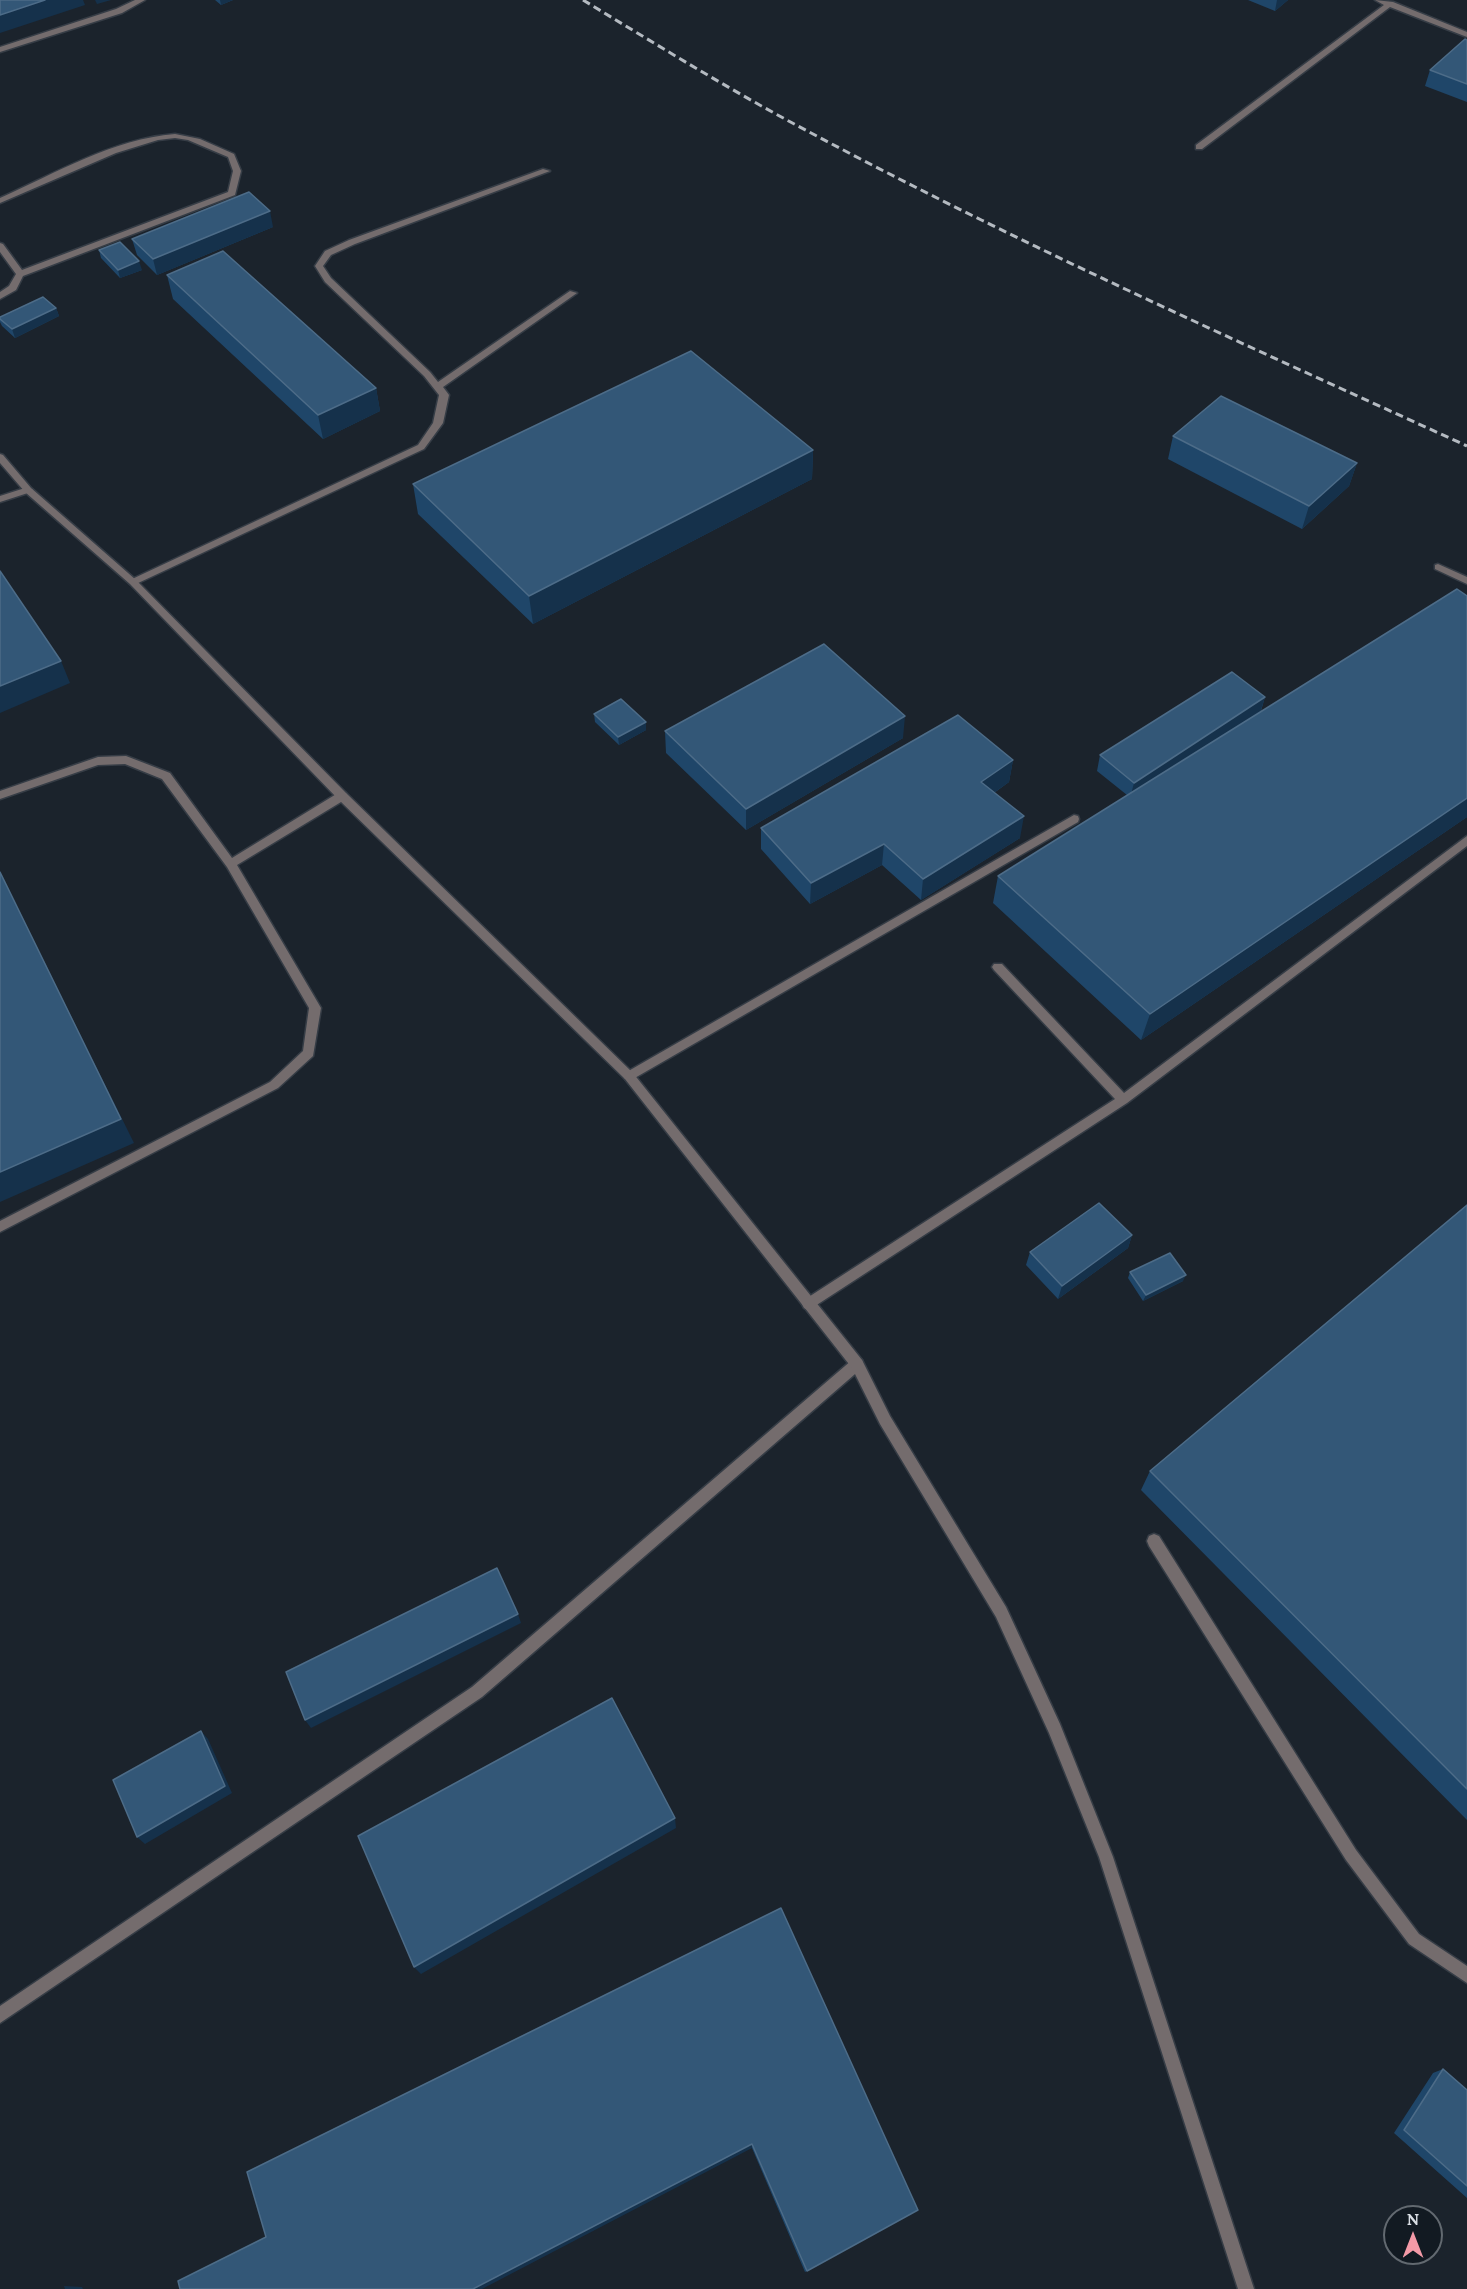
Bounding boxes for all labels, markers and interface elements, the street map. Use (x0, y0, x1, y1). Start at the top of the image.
north arrow (1383, 2205, 1443, 2265)
text: N (1407, 2209, 1419, 2229)

